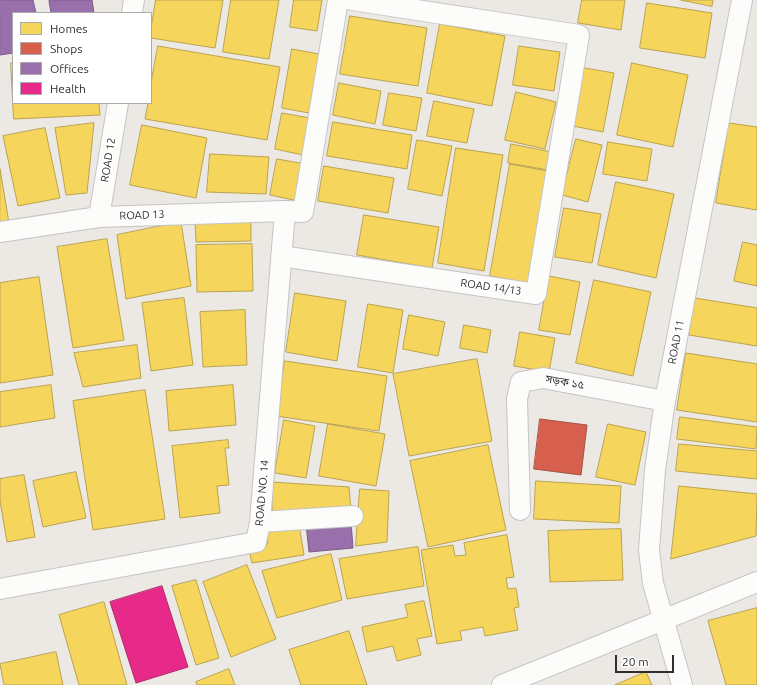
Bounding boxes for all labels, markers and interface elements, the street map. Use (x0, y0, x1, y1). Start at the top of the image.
legend (12, 12, 152, 104)
text: Homes (50, 22, 88, 35)
text: Shops (50, 42, 82, 55)
text: Offices (50, 62, 89, 75)
text: Health (50, 82, 86, 95)
street label: ROAD 12 (98, 137, 118, 183)
street label: ROAD 13 (119, 208, 165, 222)
street label: ROAD 14/13 (460, 276, 522, 298)
street label: ROAD 11 (665, 319, 687, 365)
street label: সড়ক ১৫ (545, 372, 585, 392)
street label: ROAD NO. 14 (253, 459, 271, 527)
scale bar (617, 647, 676, 673)
text: 20 m (622, 655, 649, 668)

